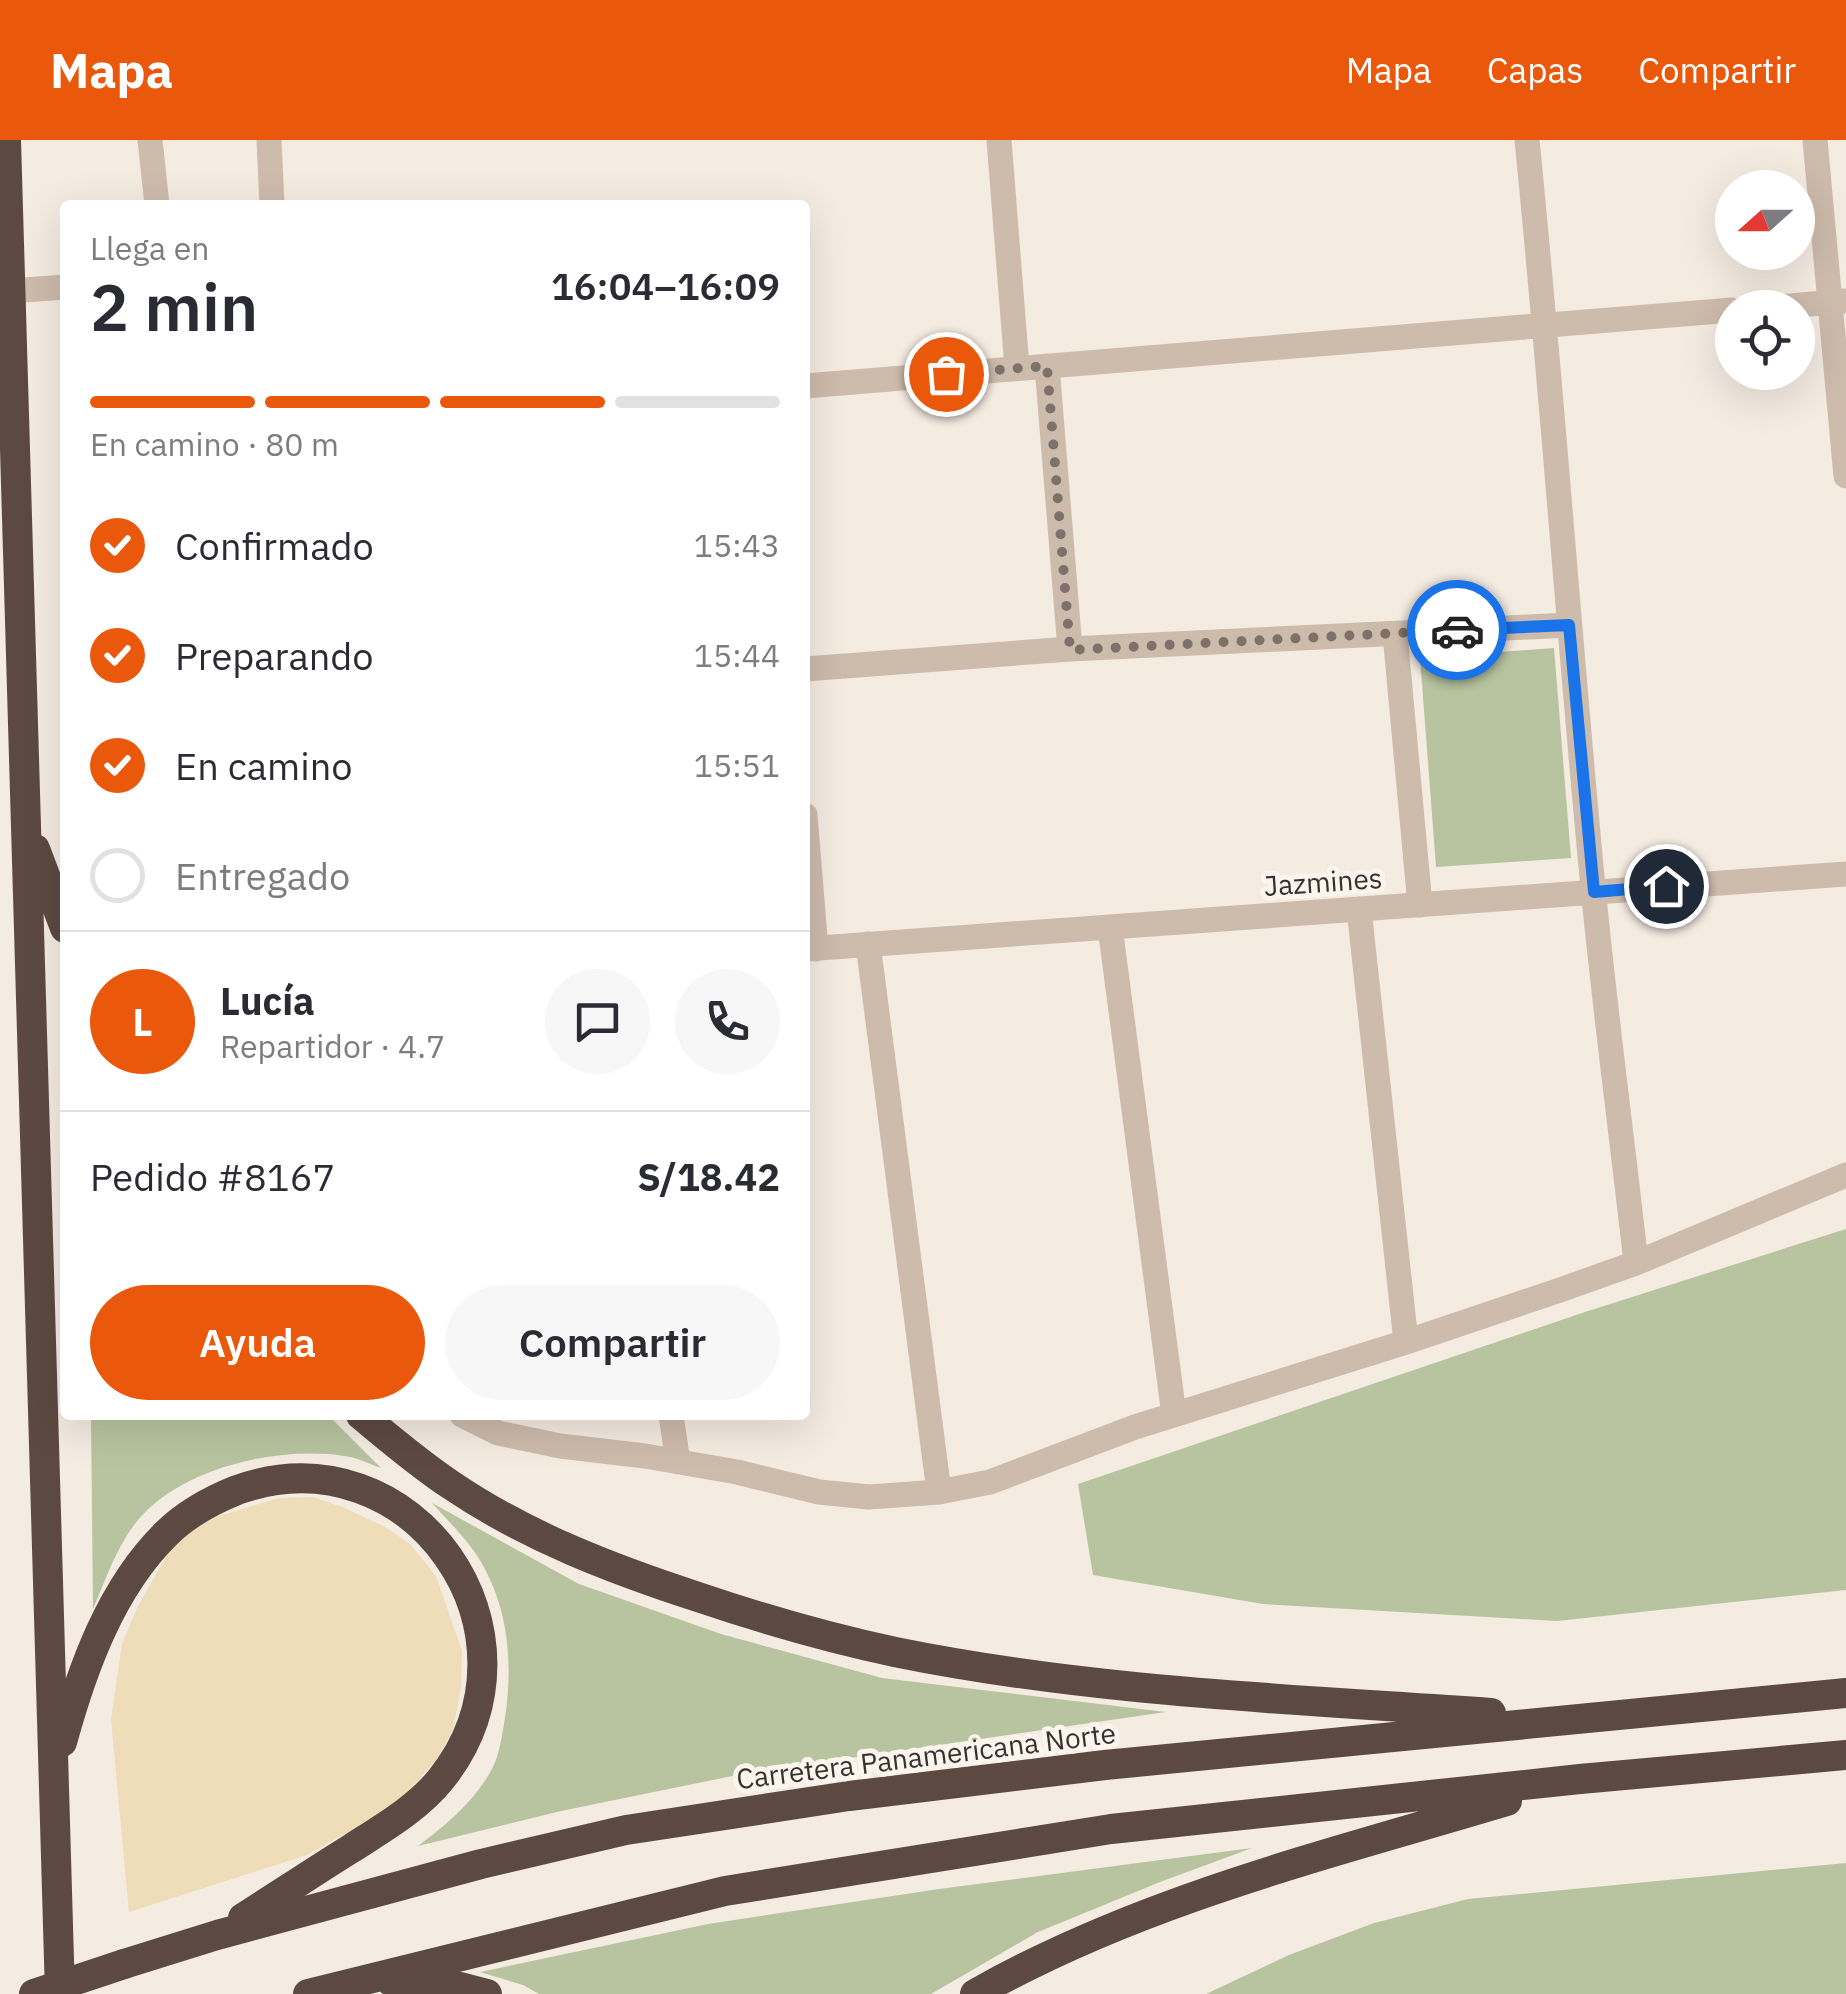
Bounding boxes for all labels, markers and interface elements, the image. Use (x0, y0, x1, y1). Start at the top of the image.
text: Mapa (50, 39, 173, 101)
text: Mapa (1346, 47, 1432, 93)
text: Capas (1487, 47, 1583, 93)
text: Compartir (1638, 47, 1796, 93)
north arrow (1715, 170, 1815, 270)
map controls (1715, 170, 1815, 390)
text: Llega en (90, 227, 210, 269)
text: 16:04–16:09 (551, 261, 780, 310)
text: 2 min (90, 264, 258, 349)
button: locate (1715, 290, 1815, 390)
pin (904, 332, 989, 417)
icon: bag (919, 347, 974, 402)
text: En camino · 80 m (90, 423, 339, 465)
icon: check (90, 518, 145, 573)
text: Confirmado (175, 521, 374, 570)
text: 15:43 (694, 524, 780, 566)
courier (1407, 580, 1507, 680)
icon: car (1430, 603, 1485, 658)
icon: check (90, 628, 145, 683)
text: Preparando (175, 631, 374, 680)
text: 15:44 (694, 634, 780, 676)
icon: check (90, 738, 145, 793)
text: En camino (175, 741, 353, 790)
text: 15:51 (694, 744, 780, 786)
pin (1624, 844, 1709, 929)
text: Entregado (175, 851, 350, 900)
street label: Jazmines (1263, 859, 1383, 904)
icon: home (1639, 859, 1694, 914)
button: chat (545, 969, 650, 1074)
button: phone (675, 969, 780, 1074)
text: Lucía (220, 976, 315, 1025)
text: L (132, 997, 153, 1046)
text: Repartidor · 4.7 (220, 1025, 445, 1067)
text: Pedido #8167 (90, 1152, 335, 1201)
text: S/18.42 (637, 1152, 780, 1201)
button: Ayuda (90, 1285, 425, 1400)
button: Compartir (445, 1285, 780, 1400)
street label: Carretera Panamericana Norte (734, 1714, 1118, 1797)

